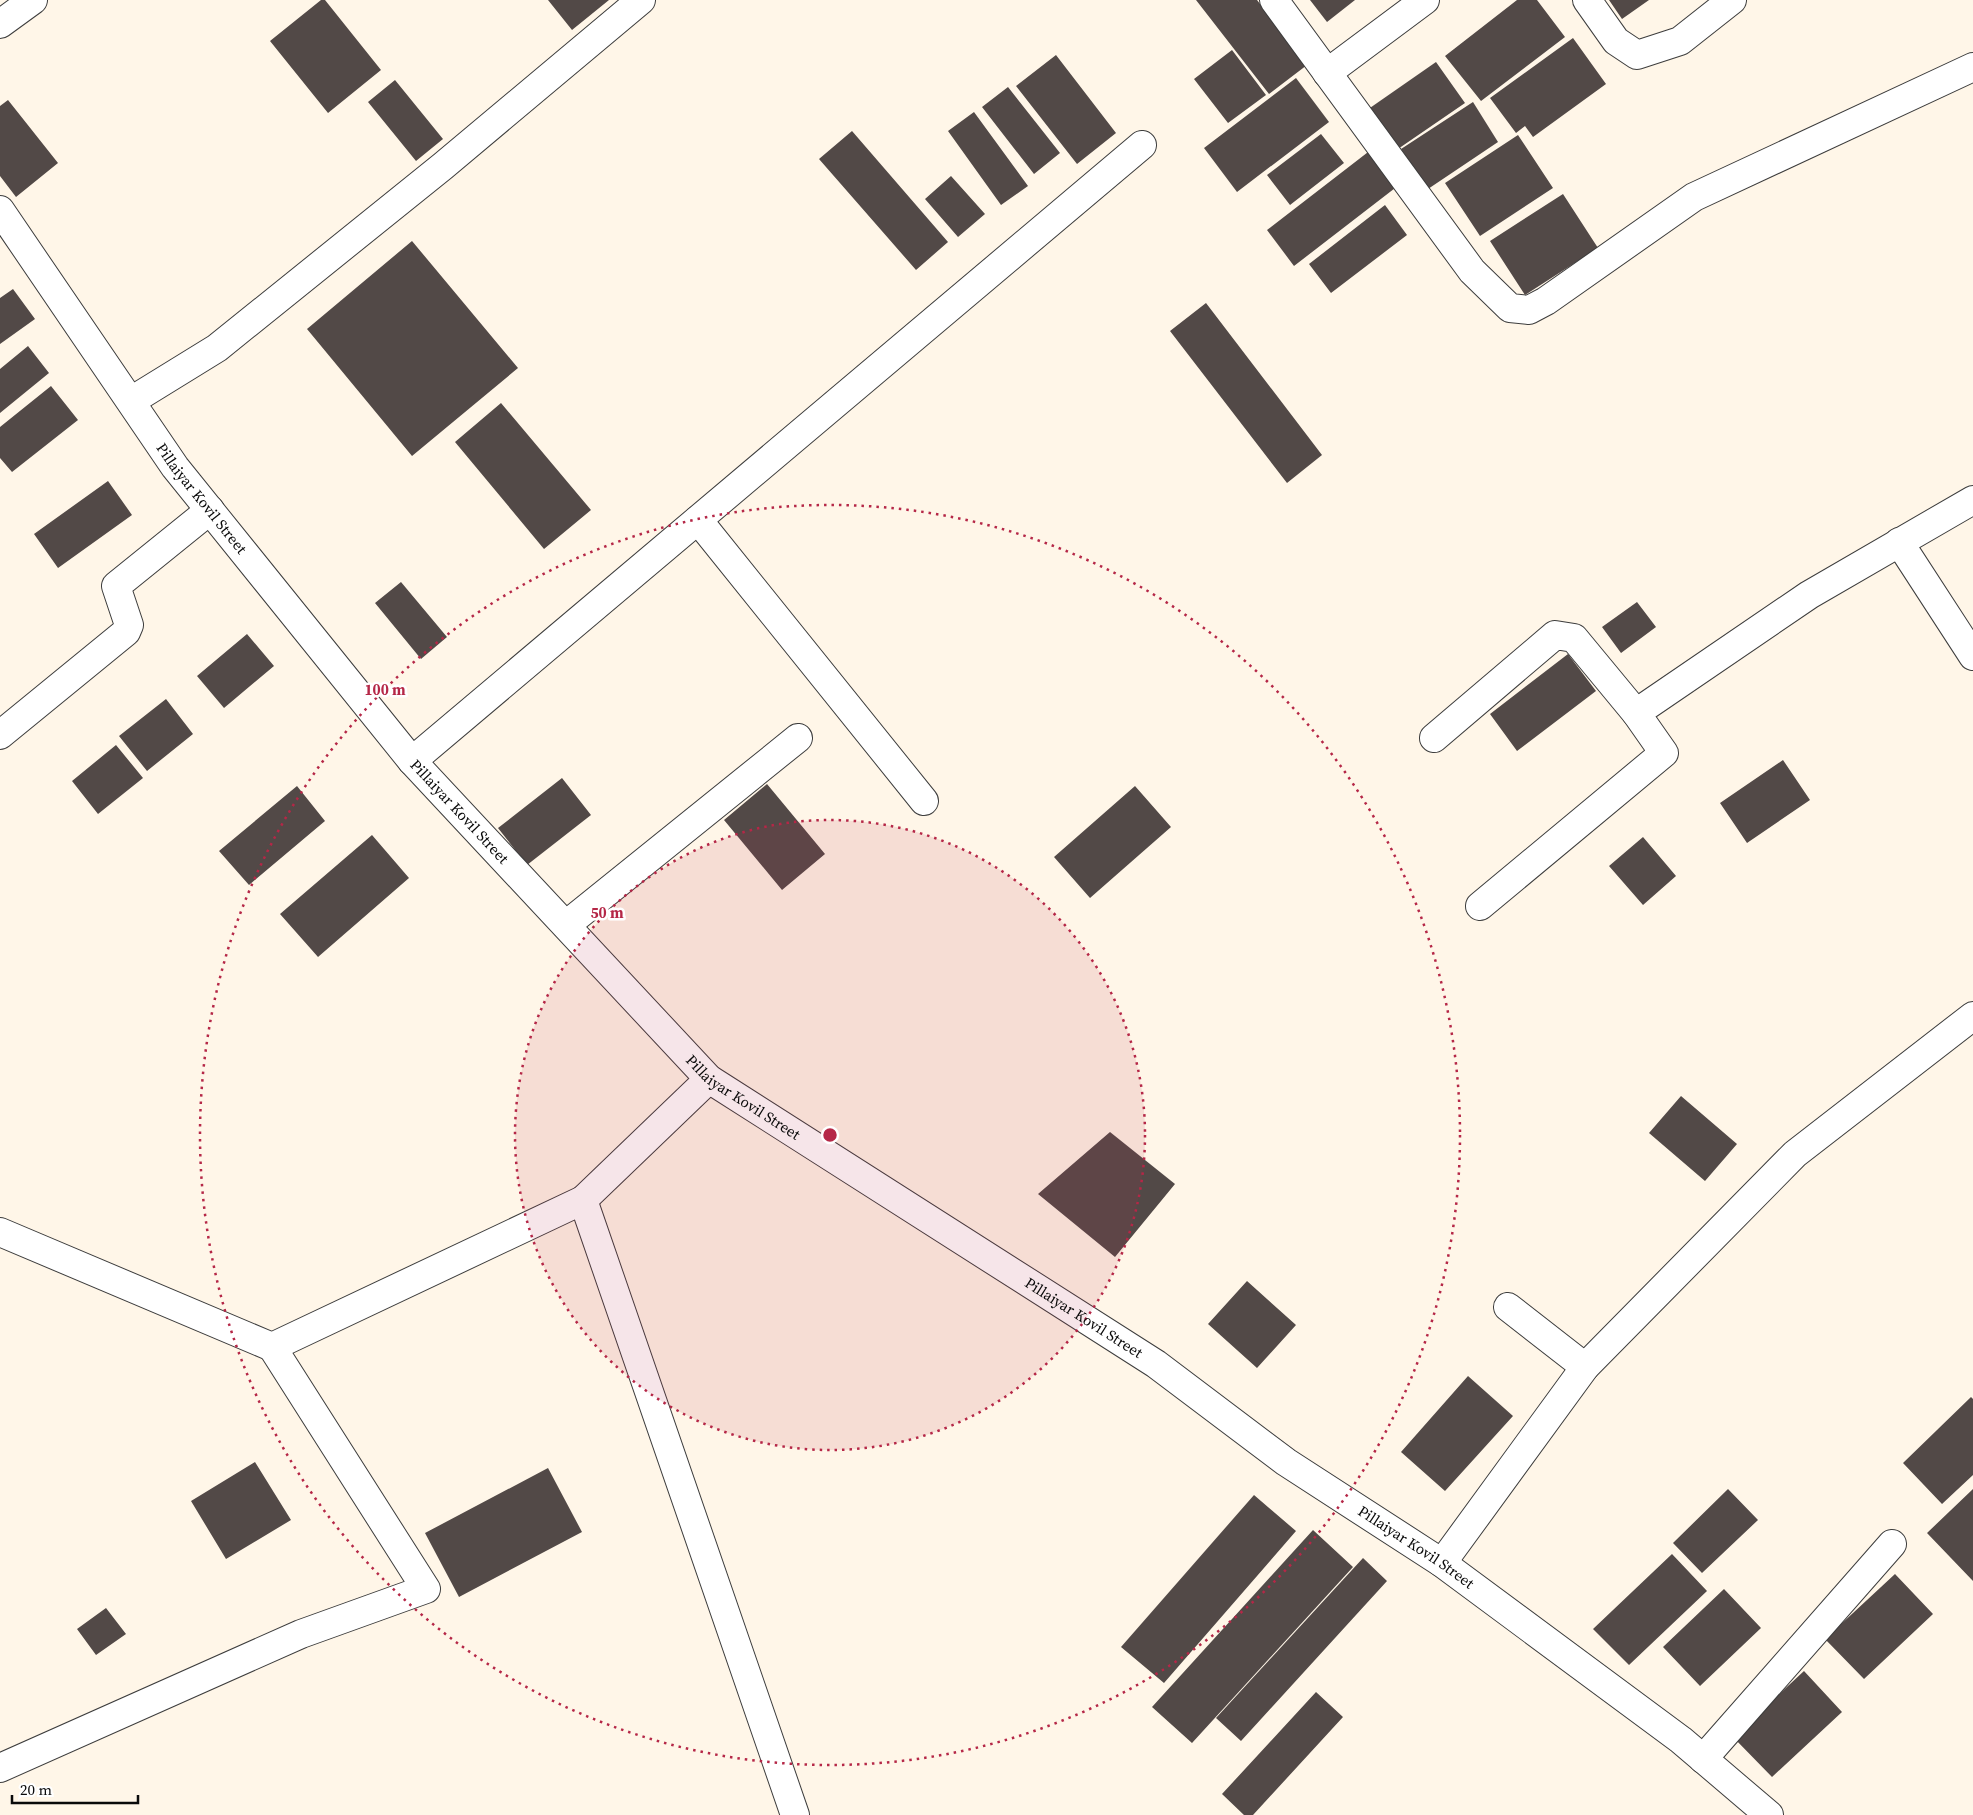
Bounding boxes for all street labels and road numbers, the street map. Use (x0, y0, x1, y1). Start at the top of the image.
street label: Pillaiyar Kovil Street (152, 439, 252, 558)
street label: Pillaiyar Kovil Street (406, 755, 514, 868)
street label: Pillaiyar Kovil Street (681, 1050, 805, 1145)
street label: Pillaiyar Kovil Street (1021, 1272, 1147, 1363)
street label: Pillaiyar Kovil Street (1354, 1500, 1479, 1593)

